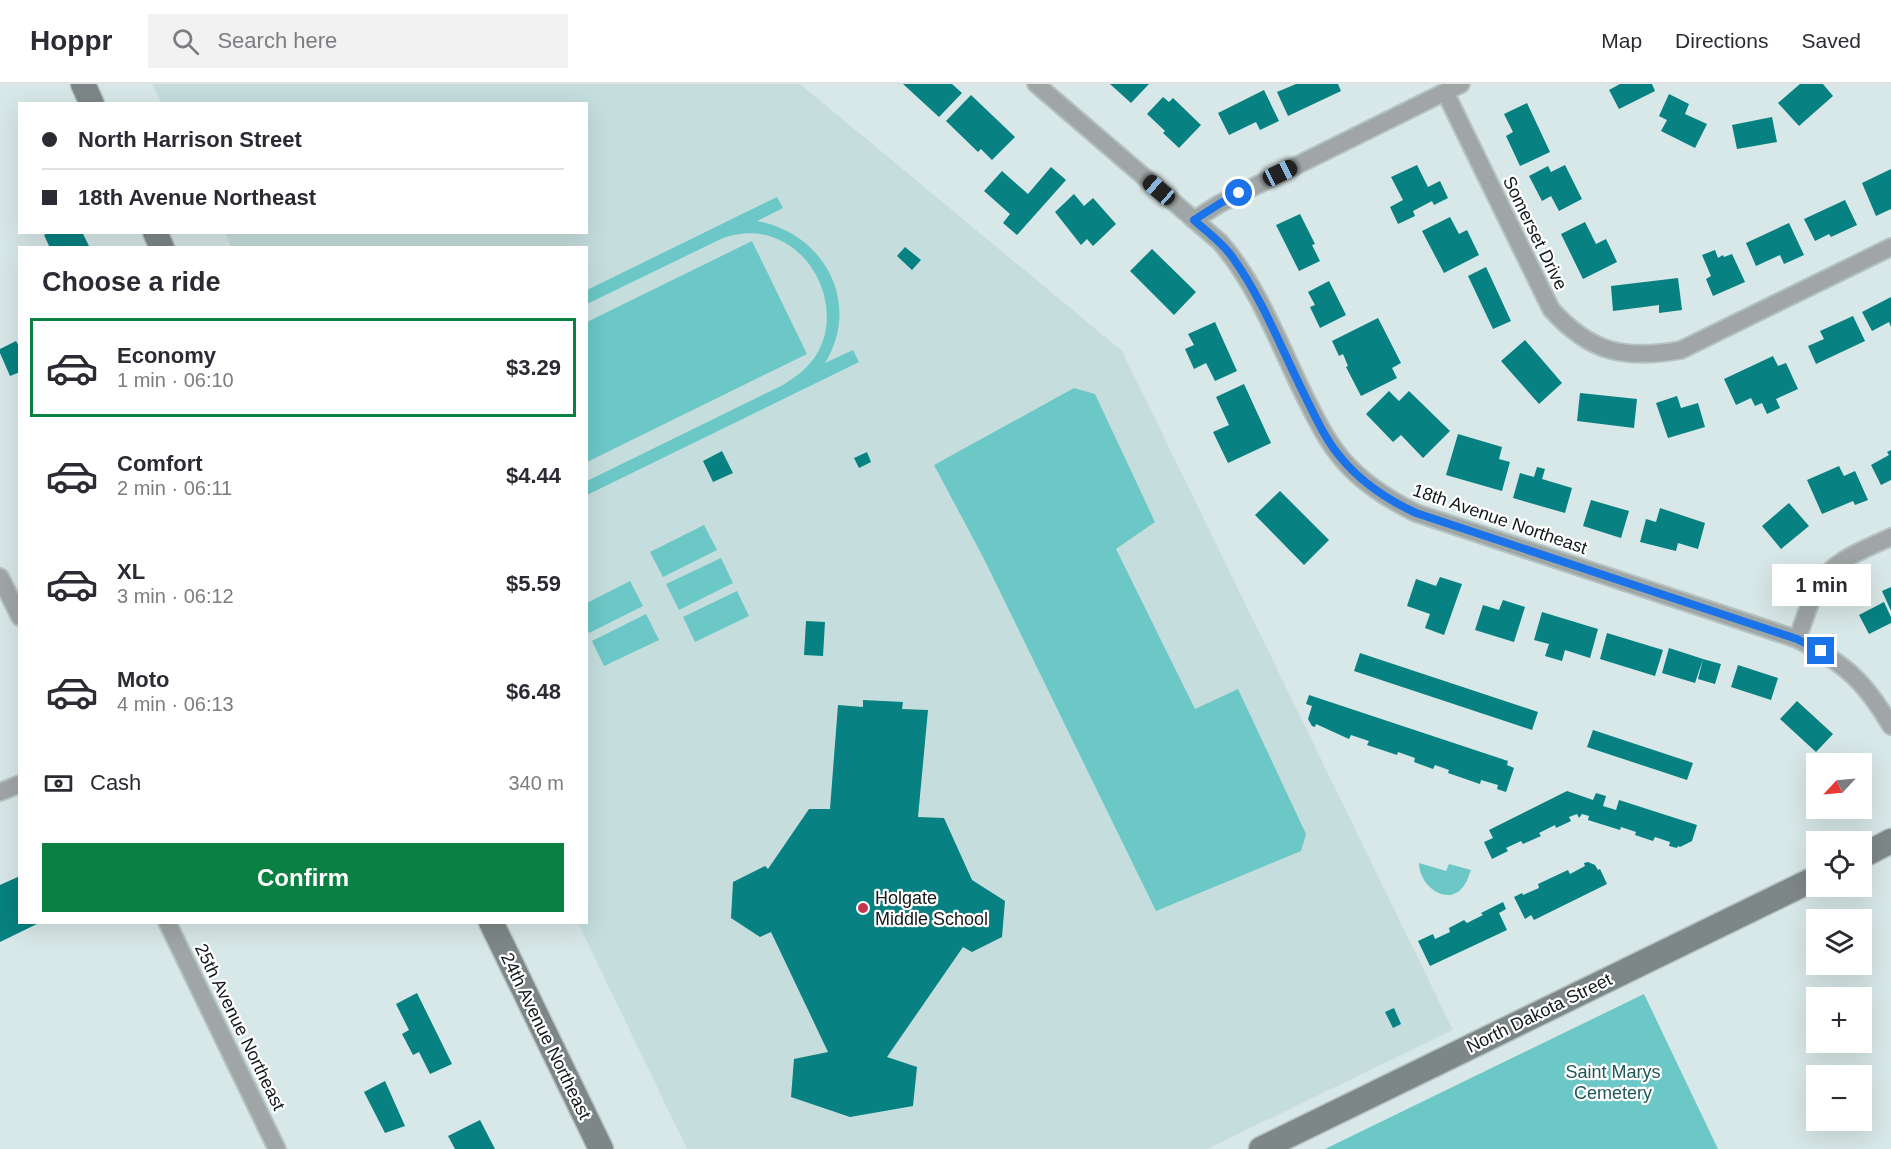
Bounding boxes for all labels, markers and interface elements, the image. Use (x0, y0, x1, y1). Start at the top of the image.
search box (148, 14, 568, 68)
text: Hoppr (30, 25, 112, 56)
icon: search (169, 25, 202, 58)
text: Search here (217, 28, 337, 53)
text: Map (1601, 29, 1642, 52)
text: Directions (1675, 29, 1768, 52)
text: Saved (1801, 29, 1861, 52)
text: North Harrison Street (78, 127, 302, 152)
car (1260, 157, 1300, 189)
car (1140, 171, 1178, 209)
street label: Somerset Drive (1499, 173, 1571, 293)
route start (1225, 179, 1252, 206)
text: 18th Avenue Northeast (78, 185, 316, 210)
text: Choose a ride (42, 267, 221, 297)
icon: car (45, 341, 99, 395)
text: Economy (117, 343, 216, 368)
text: $3.29 (506, 355, 561, 380)
text: 1 min · 06:10 (117, 369, 234, 391)
icon: car (45, 449, 99, 503)
text: Comfort (117, 451, 203, 476)
text: $4.44 (506, 463, 561, 488)
text: 2 min · 06:11 (117, 477, 232, 499)
street label: 18th Avenue Northeast (1410, 480, 1590, 558)
icon: car (45, 557, 99, 611)
text: XL (117, 559, 145, 584)
callout: 1 min (1772, 564, 1870, 606)
text: $5.59 (506, 571, 561, 596)
text: 1 min (1795, 574, 1848, 596)
text: 3 min · 06:12 (117, 585, 234, 607)
route end (1807, 637, 1834, 664)
icon: car (45, 665, 99, 719)
text: Moto (117, 667, 170, 692)
text: $6.48 (506, 679, 561, 704)
text: 4 min · 06:13 (117, 693, 234, 715)
north arrow (1806, 753, 1872, 819)
map controls (1806, 753, 1872, 1131)
icon: cash (42, 767, 75, 800)
text: Cash (90, 770, 141, 795)
text: 340 m (508, 772, 564, 794)
button: locate (1806, 831, 1872, 897)
button: Confirm (42, 843, 564, 912)
place label: Holgate Middle School (875, 888, 988, 929)
marker: Holgate Middle School (856, 901, 870, 915)
button: layers (1806, 909, 1872, 975)
street label: 25th Avenue Northeast (191, 940, 289, 1114)
street label: 24th Avenue Northeast (497, 949, 595, 1123)
street label: North Dakota Street (1463, 969, 1615, 1057)
button: + (1806, 987, 1872, 1053)
park label: Saint Marys Cemetery (1565, 1062, 1661, 1103)
button: − (1806, 1065, 1872, 1131)

